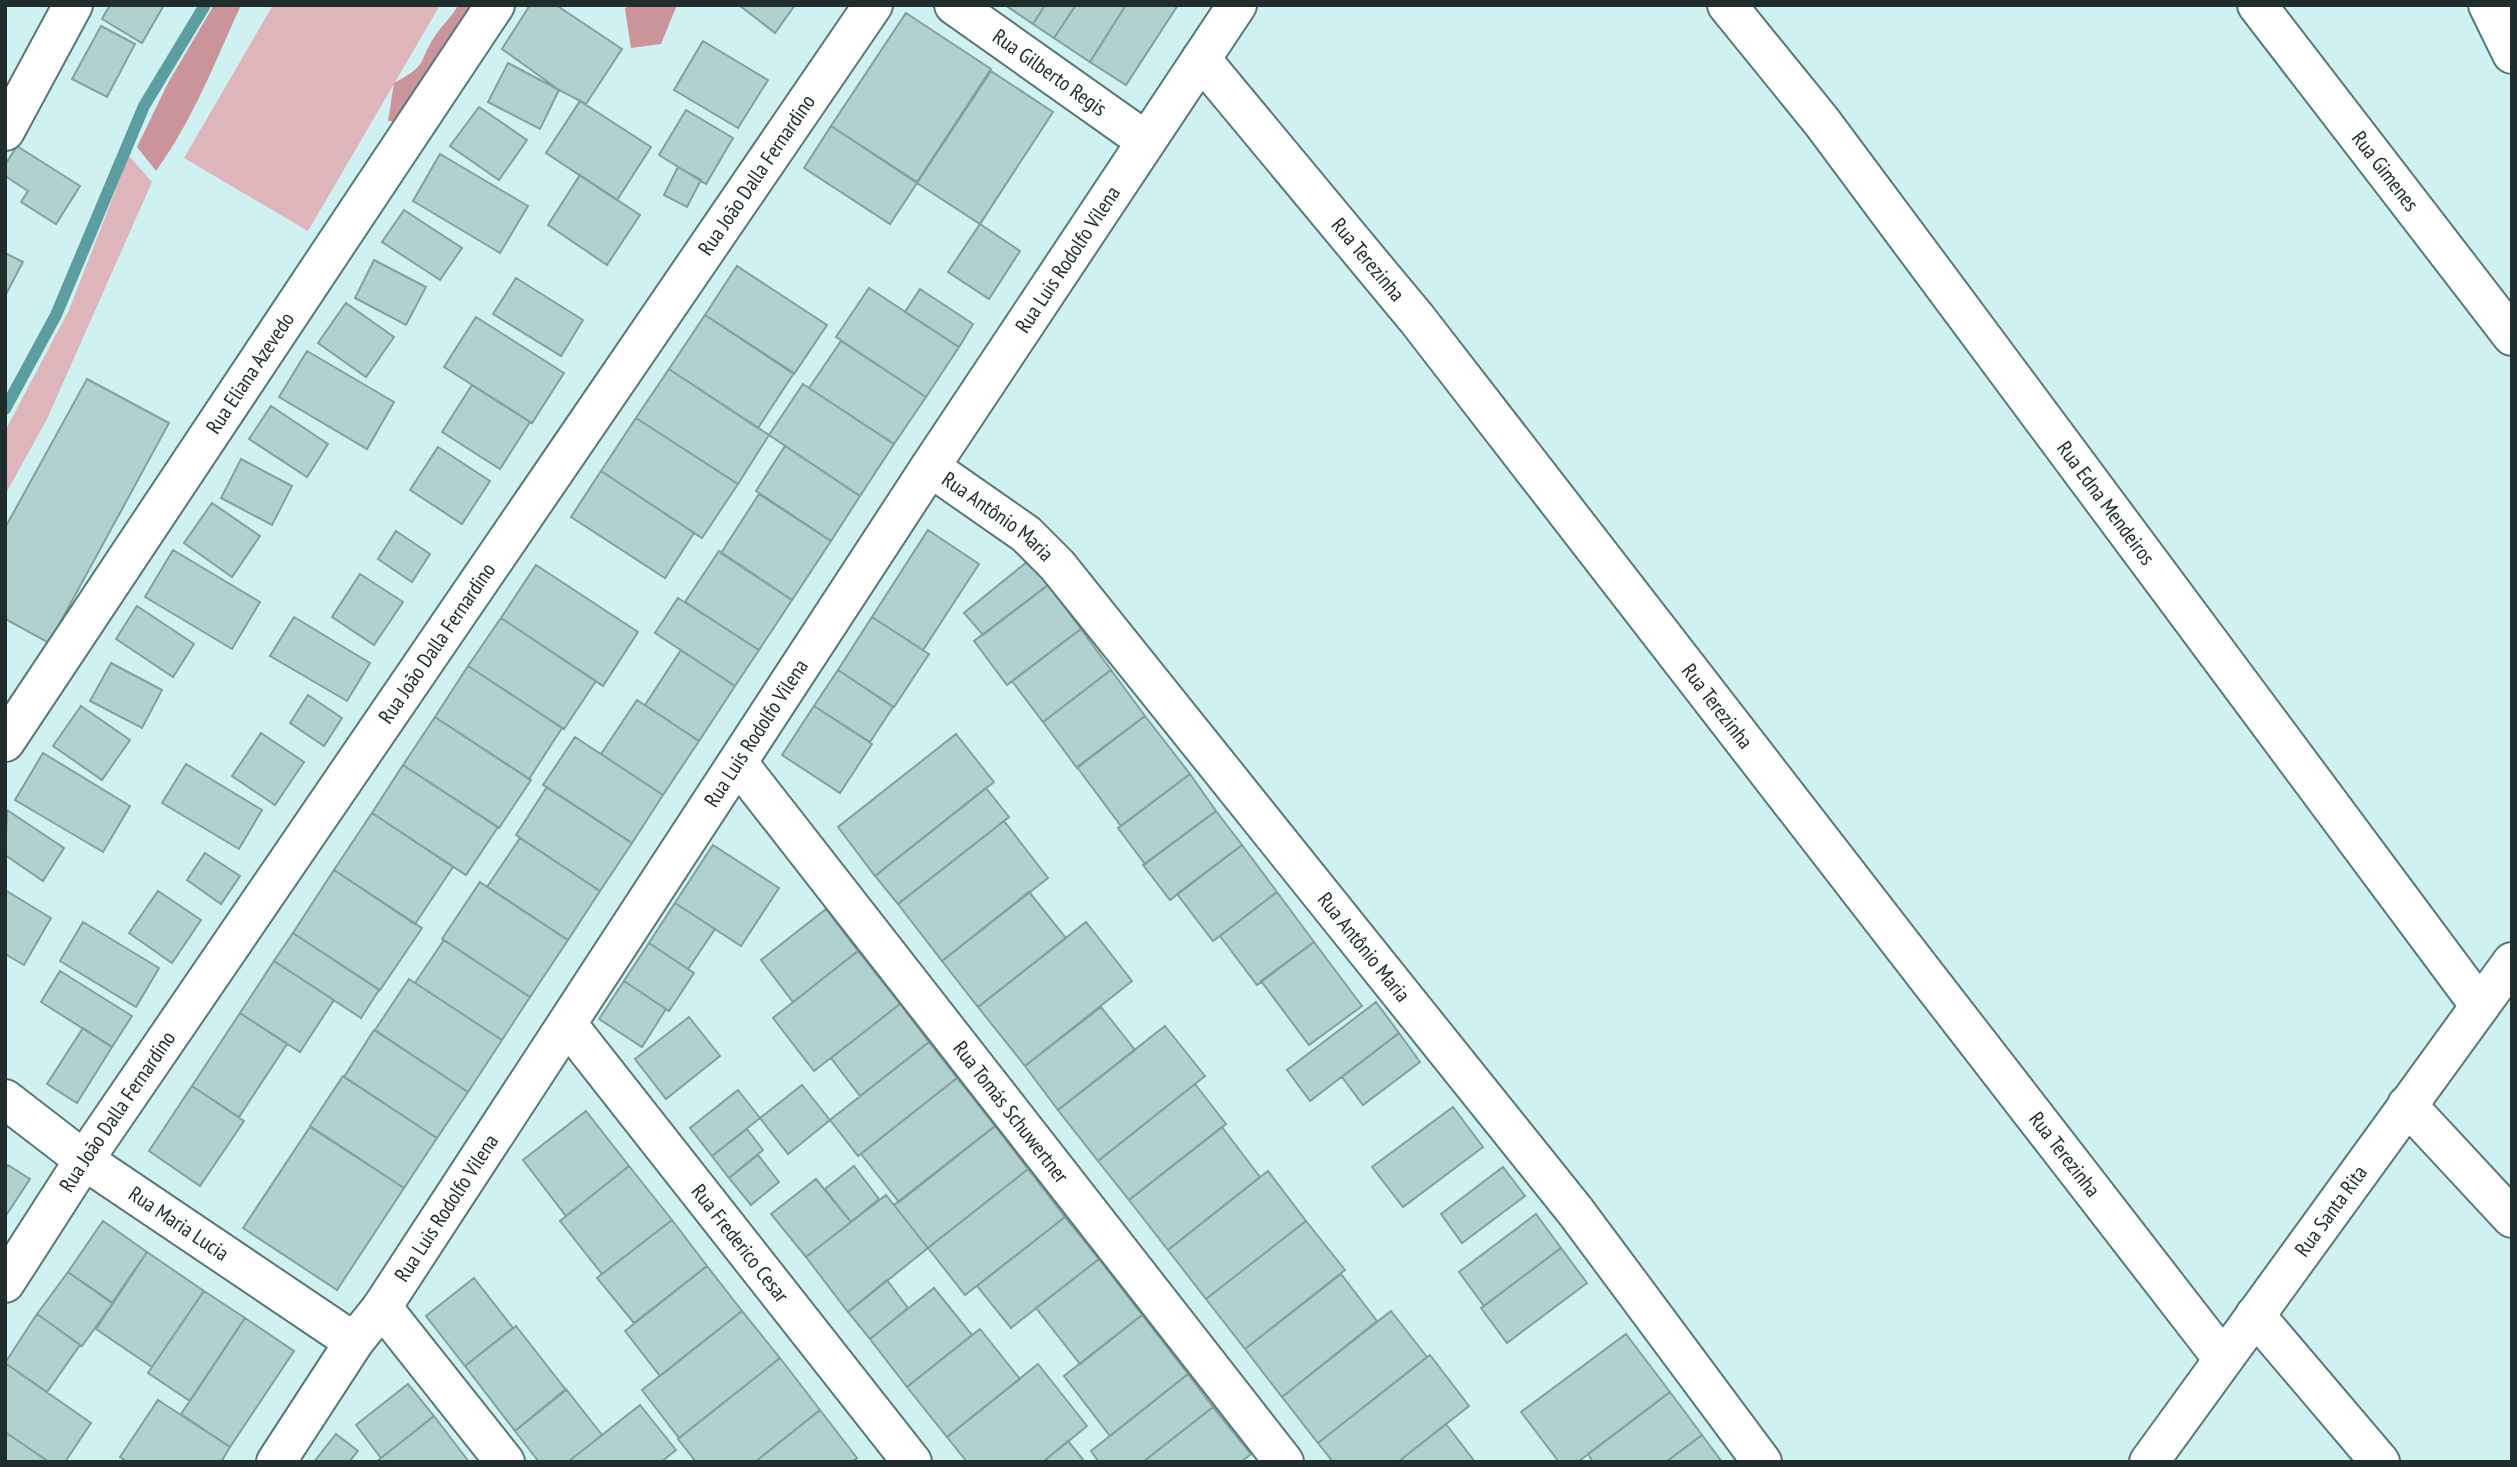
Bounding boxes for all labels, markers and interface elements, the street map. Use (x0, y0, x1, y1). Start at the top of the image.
street label: Rua Gilberto Regis (987, 23, 1112, 122)
street label: Rua João Dalla Fernardino (692, 89, 821, 260)
street label: Rua Gimenes (2346, 125, 2425, 217)
street label: Rua Luis Rodolfo Vilena (1009, 181, 1126, 338)
street label: Rua Terezinha (1326, 212, 1411, 307)
street label: Rua Eliana Azevedo (200, 307, 300, 439)
street label: Rua Edna Mendeiros (2051, 436, 2161, 570)
street label: Rua Antônio Maria (937, 465, 1060, 567)
street label: Rua João Dalla Fernardino (372, 557, 501, 729)
street label: Rua Luis Rodolfo Vilena (698, 654, 814, 812)
street label: Rua Terezinha (1676, 658, 1759, 754)
street label: Rua Antônio Maria (1312, 887, 1416, 1007)
street label: Rua João Dalla Fernardino (53, 1026, 181, 1197)
street label: Rua Tomás Schuwertner (947, 1035, 1075, 1188)
street label: Rua Terezinha (2023, 1106, 2106, 1202)
street label: Rua Luis Rodolfo Vilena (388, 1129, 504, 1287)
street label: Rua Santa Rita (2289, 1160, 2373, 1262)
street label: Rua Frederico Cesar (686, 1179, 795, 1308)
street label: Rua Maria Lucia (124, 1180, 234, 1267)

